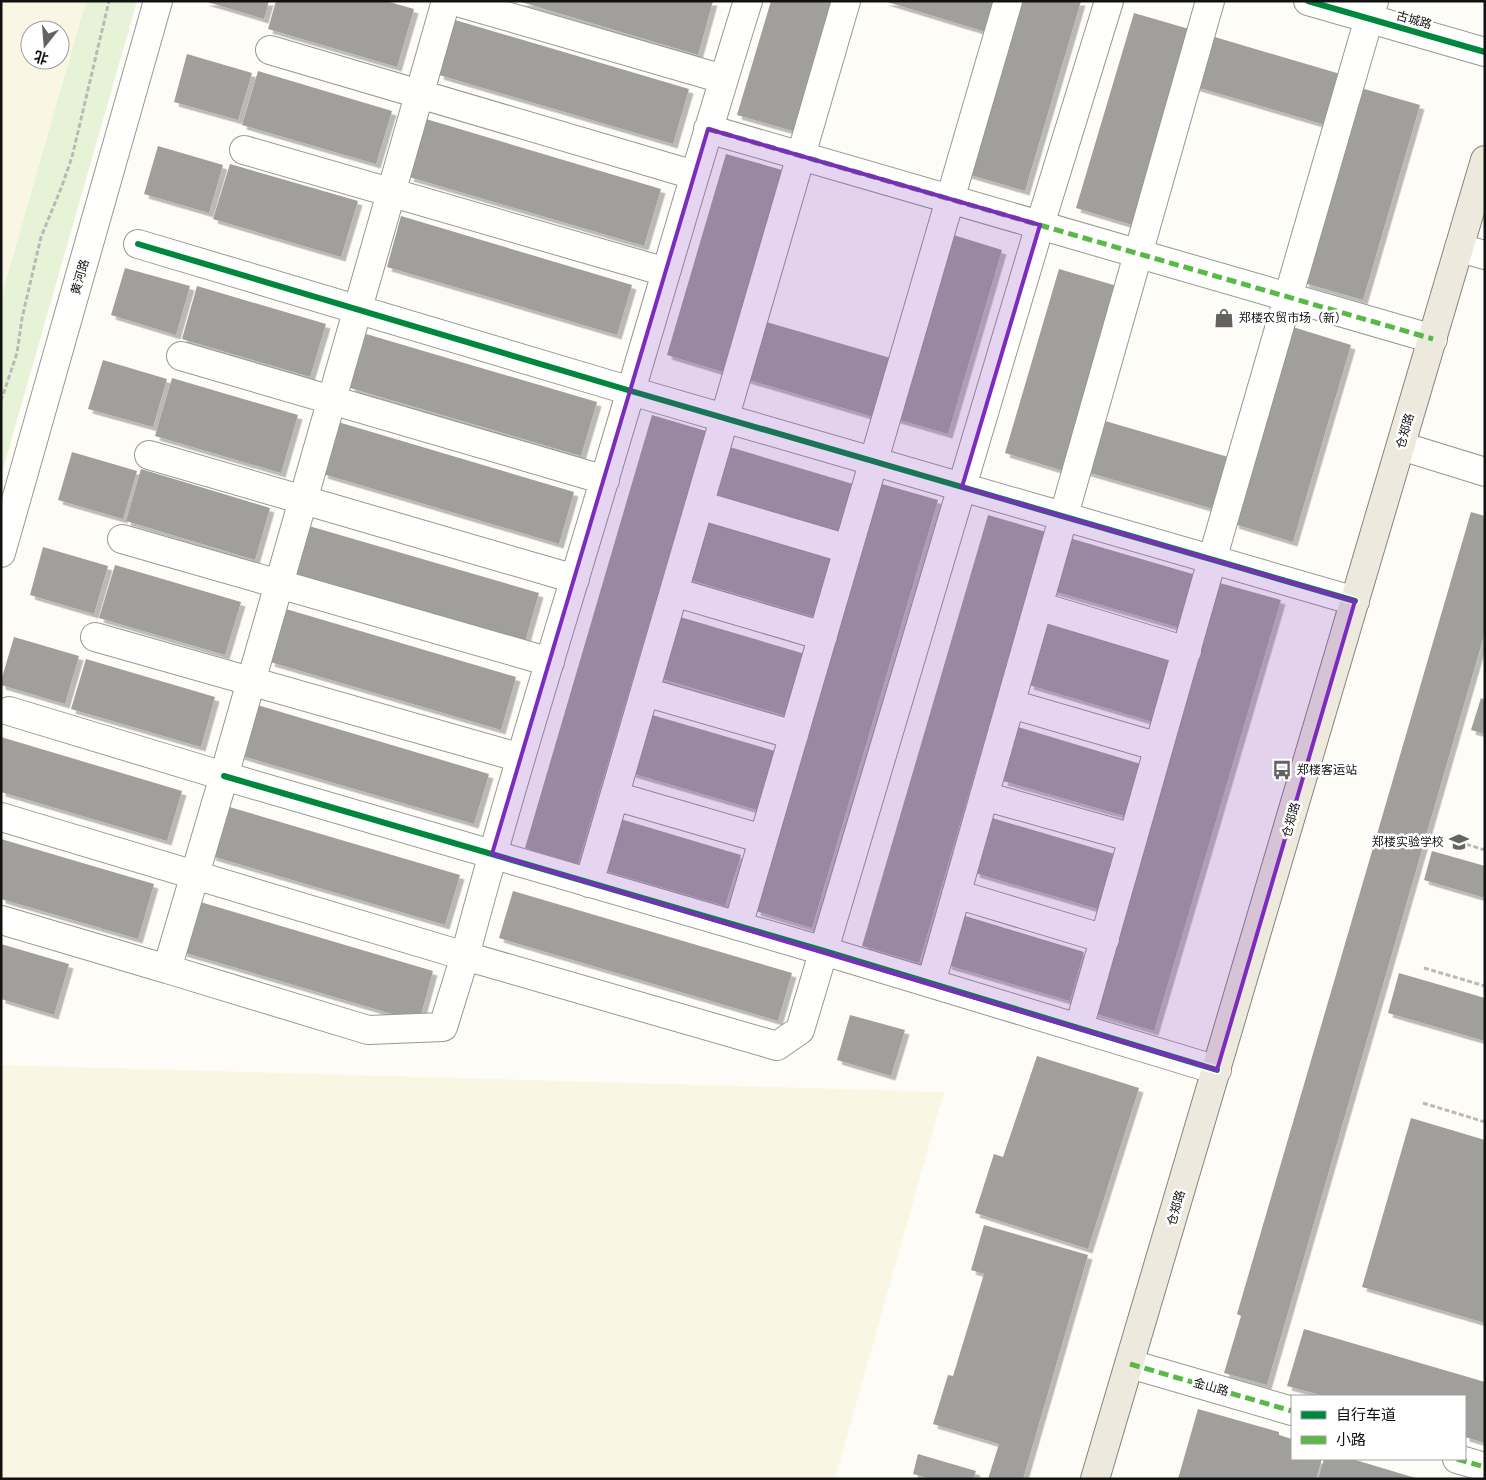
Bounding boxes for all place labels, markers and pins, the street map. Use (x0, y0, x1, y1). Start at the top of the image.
shop icon: 郑楼农贸市场（新） (1213, 307, 1235, 329)
place label: 郑楼农贸市场（新） (1239, 311, 1347, 325)
bus stop icon: 郑楼客运站 (1271, 759, 1293, 781)
place label: 郑楼客运站 (1297, 763, 1357, 777)
school or university icon: 郑楼实验学校 (1448, 831, 1470, 853)
place label: 郑楼实验学校 (1372, 835, 1444, 849)

